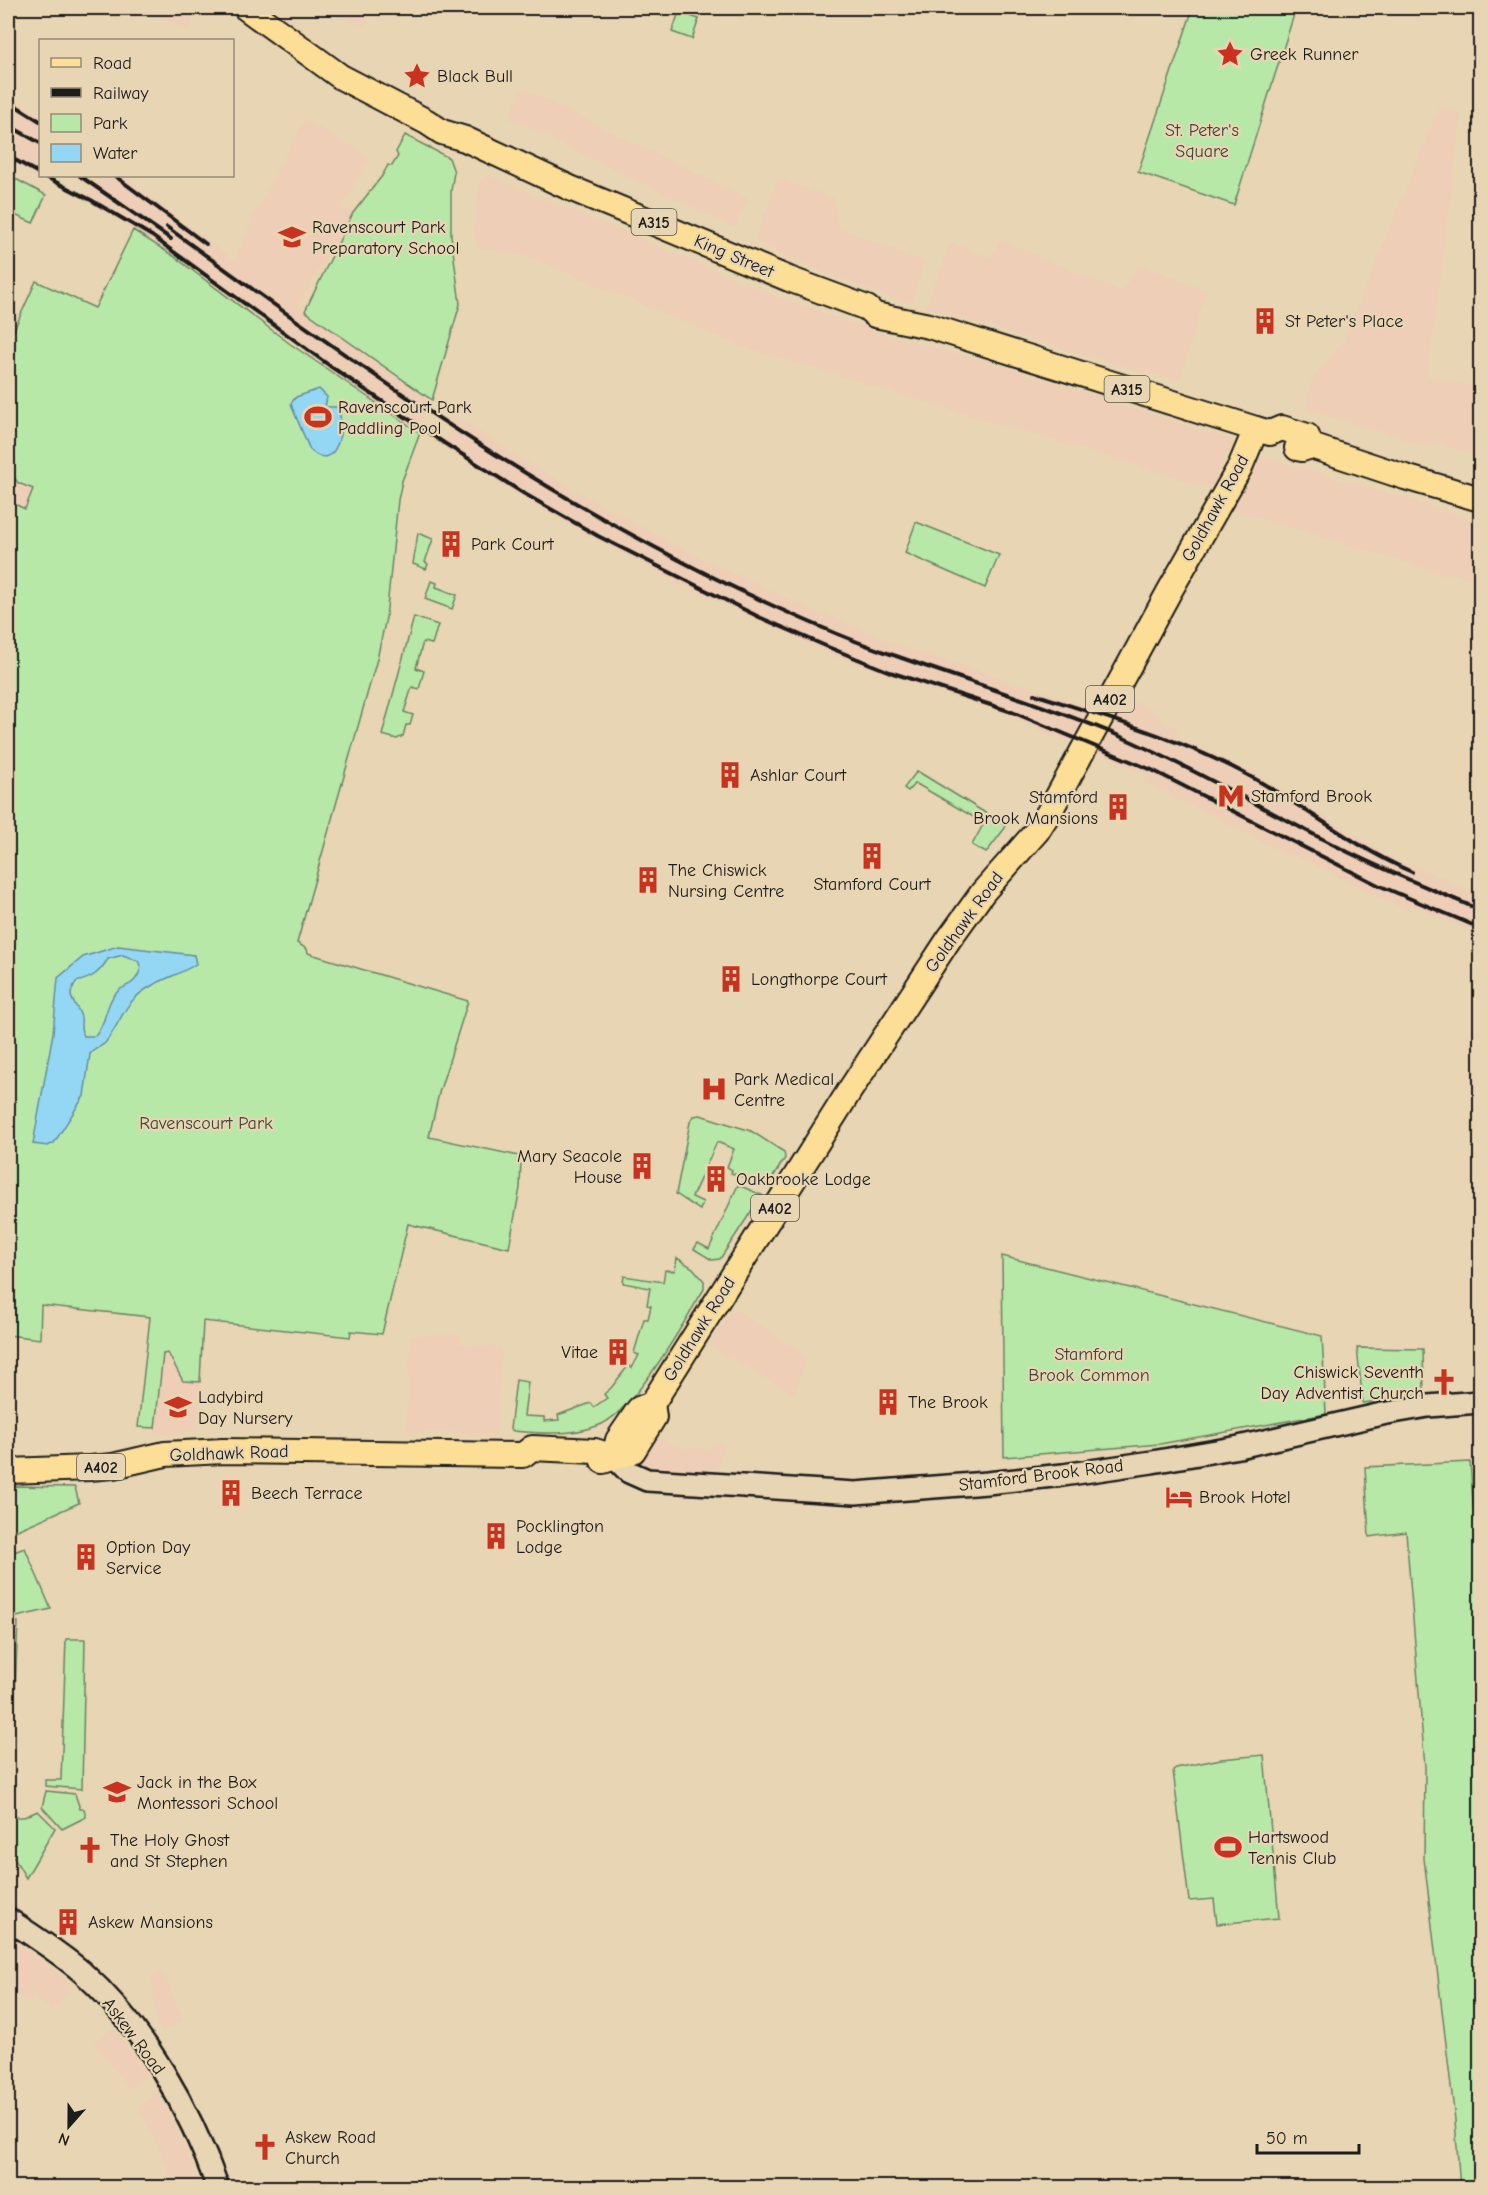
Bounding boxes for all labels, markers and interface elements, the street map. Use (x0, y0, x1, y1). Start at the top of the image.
legend (39, 39, 234, 177)
place icon: Greek Runner (1215, 39, 1245, 69)
place label: Greek Runner (1250, 44, 1359, 65)
text: Road (93, 53, 132, 74)
place icon: Black Bull (402, 61, 432, 91)
place label: Black Bull (437, 66, 513, 87)
text: Railway (93, 83, 150, 104)
text: Park (93, 113, 128, 134)
park label: St. Peter's Square (1165, 120, 1239, 162)
text: Water (93, 143, 138, 164)
road number: A315 (632, 209, 676, 235)
place label: Ravenscourt Park Preparatory School (312, 217, 459, 259)
school or university icon: Ravenscourt Park Preparatory School (277, 222, 307, 252)
street label: King Street (691, 230, 778, 283)
building icon: St Peter's Place (1250, 306, 1280, 336)
place label: St Peter's Place (1285, 311, 1403, 332)
road number: A315 (1104, 376, 1150, 402)
place label: Ravenscourt Park Paddling Pool (338, 397, 472, 439)
sports icon: Ravenscourt Park Paddling Pool (303, 402, 333, 432)
street label: Goldhawk Road (1177, 451, 1254, 565)
building icon: Park Court (436, 529, 466, 559)
place label: Park Court (471, 534, 554, 555)
road number: A402 (1086, 686, 1134, 712)
building icon: Ashlar Court (715, 760, 745, 790)
place label: Ashlar Court (750, 765, 847, 786)
metro station icon: Stamford Brook (1216, 781, 1246, 811)
place label: Stamford Brook (1251, 786, 1372, 807)
place label: Stamford Brook Mansions (973, 787, 1098, 829)
building icon: Stamford Brook Mansions (1103, 792, 1133, 822)
building icon: Stamford Court (857, 841, 887, 871)
place label: The Chiswick Nursing Centre (668, 860, 784, 902)
building icon: The Chiswick Nursing Centre (633, 865, 663, 895)
street label: Goldhawk Road (921, 868, 1008, 977)
place label: Stamford Court (813, 874, 931, 895)
building icon: Longthorpe Court (716, 964, 746, 994)
place label: Longthorpe Court (751, 969, 888, 990)
place label: Park Medical Centre (734, 1069, 834, 1111)
hospital icon: Park Medical Centre (699, 1074, 729, 1104)
park label: Ravenscourt Park (139, 1113, 273, 1134)
place label: Mary Seacole House (517, 1146, 622, 1188)
building icon: Mary Seacole House (627, 1151, 657, 1181)
building icon: Oakbrooke Lodge (701, 1164, 731, 1194)
place label: Oakbrooke Lodge (736, 1169, 871, 1190)
road number: A402 (751, 1195, 799, 1221)
street label: Goldhawk Road (659, 1273, 740, 1385)
building icon: Vitae (603, 1337, 633, 1367)
place label: Vitae (561, 1342, 598, 1363)
park label: Stamford Brook Common (1028, 1344, 1150, 1386)
place label: Chiswick Seventh Day Adventist Church (1260, 1362, 1424, 1404)
church icon: Chiswick Seventh Day Adventist Church (1429, 1367, 1459, 1397)
place label: Ladybird Day Nursery (198, 1387, 293, 1429)
building icon: The Brook (873, 1387, 903, 1417)
school or university icon: Ladybird Day Nursery (163, 1392, 193, 1422)
place label: The Brook (908, 1392, 988, 1413)
street label: Goldhawk Road (169, 1441, 289, 1466)
road number: A402 (77, 1454, 125, 1480)
street label: Stamford Brook Road (958, 1455, 1125, 1496)
building icon: Beech Terrace (216, 1478, 246, 1508)
hotel icon: Brook Hotel (1164, 1482, 1194, 1512)
place label: Beech Terrace (251, 1483, 362, 1504)
place label: Brook Hotel (1199, 1487, 1291, 1508)
place label: Pocklington Lodge (516, 1516, 604, 1558)
building icon: Pocklington Lodge (481, 1521, 511, 1551)
place label: Option Day Service (106, 1537, 191, 1579)
building icon: Option Day Service (71, 1542, 101, 1572)
place label: Jack in the Box Montessori School (137, 1772, 278, 1814)
school or university icon: Jack in the Box Montessori School (102, 1777, 132, 1807)
place label: Hartswood Tennis Club (1248, 1827, 1336, 1869)
place label: The Holy Ghost and St Stephen (110, 1830, 230, 1872)
sports icon: Hartswood Tennis Club (1213, 1832, 1243, 1862)
church icon: The Holy Ghost and St Stephen (75, 1835, 105, 1865)
building icon: Askew Mansions (53, 1907, 83, 1937)
place label: Askew Mansions (88, 1912, 213, 1933)
street label: Askew Road (98, 1994, 169, 2079)
north arrow (39, 2096, 99, 2156)
scale bar (1257, 2117, 1359, 2155)
place label: Askew Road Church (285, 2127, 376, 2169)
text: 50 m (1266, 2128, 1308, 2149)
text: N (56, 2129, 72, 2149)
church icon: Askew Road Church (250, 2132, 280, 2162)

